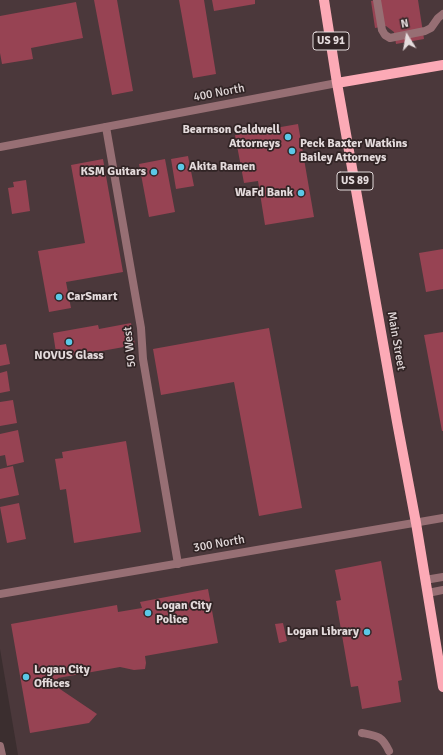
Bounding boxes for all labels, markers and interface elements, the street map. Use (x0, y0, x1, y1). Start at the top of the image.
north arrow (387, 16, 427, 56)
text: N (400, 17, 410, 31)
road number: US 91 (313, 32, 349, 50)
street label: 400 North (192, 81, 246, 105)
place label: Bearnson Caldwell Attorneys (182, 123, 280, 151)
marker: Bearnson Caldwell Attorneys (283, 132, 293, 142)
place label: Peck Baxter Watkins Bailey Attorneys (300, 137, 407, 165)
marker: Peck Baxter Watkins Bailey Attorneys (287, 146, 297, 156)
place label: Akita Ramen (189, 160, 255, 174)
marker: Akita Ramen (176, 162, 186, 172)
place label: KSM Guitars (81, 165, 146, 179)
marker: KSM Guitars (149, 167, 159, 177)
road number: US 89 (337, 172, 373, 190)
place label: WaFd Bank (235, 186, 293, 200)
marker: WaFd Bank (296, 188, 306, 198)
place label: CarSmart (67, 290, 117, 304)
marker: CarSmart (54, 292, 64, 302)
street label: Main Street (384, 310, 408, 372)
street label: 50 West (121, 326, 139, 368)
marker: NOVUS Glass (64, 337, 74, 347)
place label: NOVUS Glass (34, 349, 104, 363)
street label: 300 North (192, 532, 246, 556)
place label: Logan City Police (156, 599, 212, 627)
marker: Logan City Police (143, 608, 153, 618)
place label: Logan Library (287, 625, 359, 639)
marker: Logan Library (362, 627, 372, 637)
place label: Logan City Offices (34, 663, 90, 691)
marker: Logan City Offices (21, 672, 31, 682)

